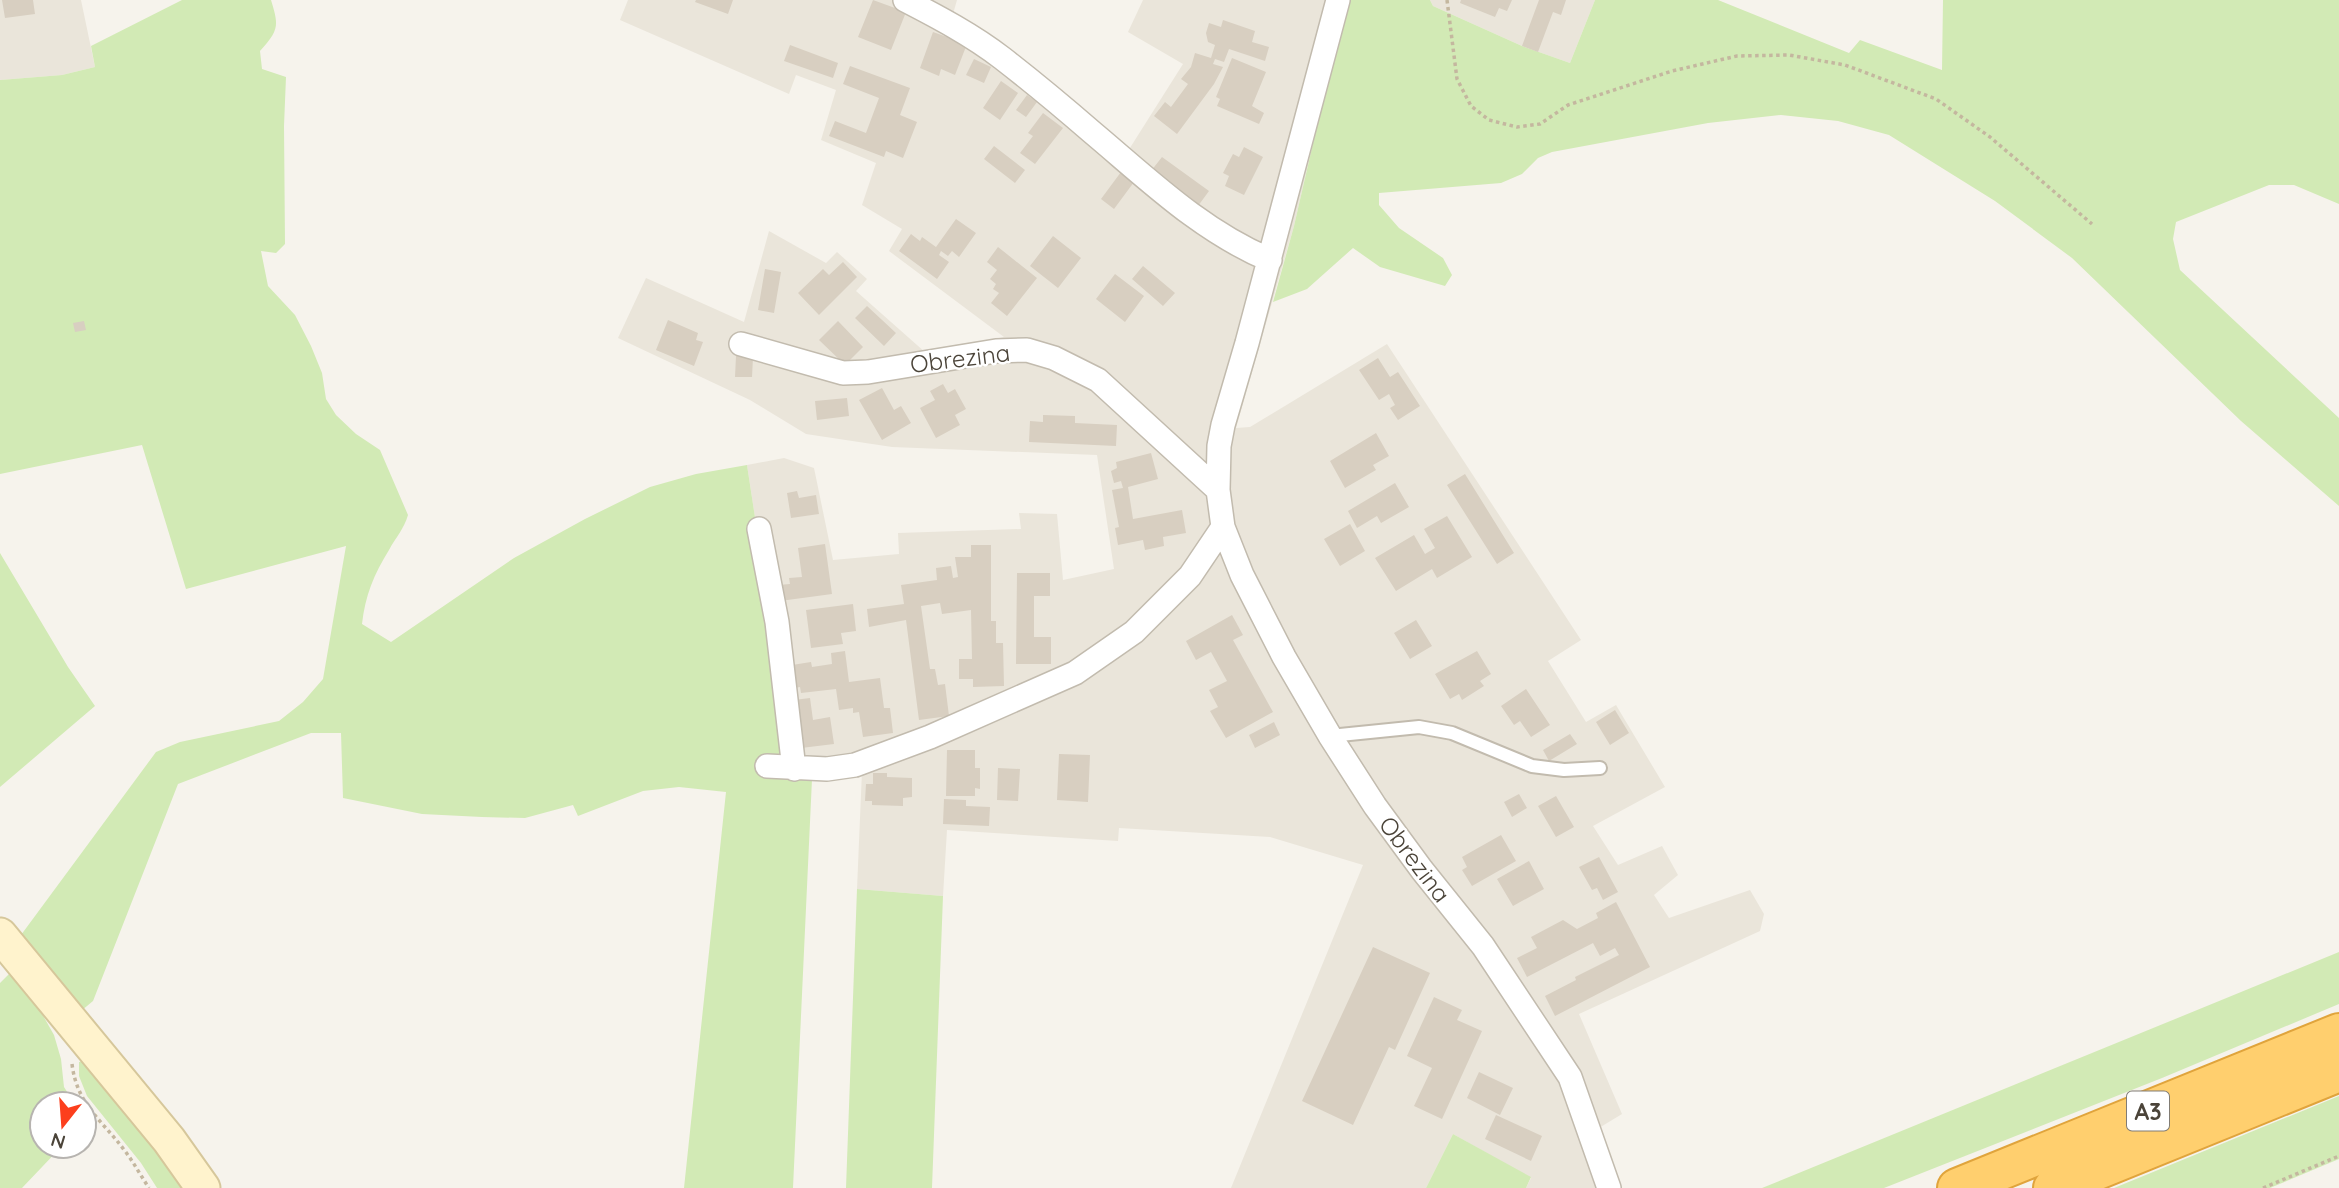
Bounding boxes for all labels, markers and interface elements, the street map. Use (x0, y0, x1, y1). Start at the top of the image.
street label: Obrezina (908, 337, 1012, 379)
street label: Obrezina (1373, 810, 1457, 908)
north arrow (28, 1090, 98, 1160)
road number: A3 (2127, 1092, 2169, 1130)
text: N (48, 1128, 68, 1155)

